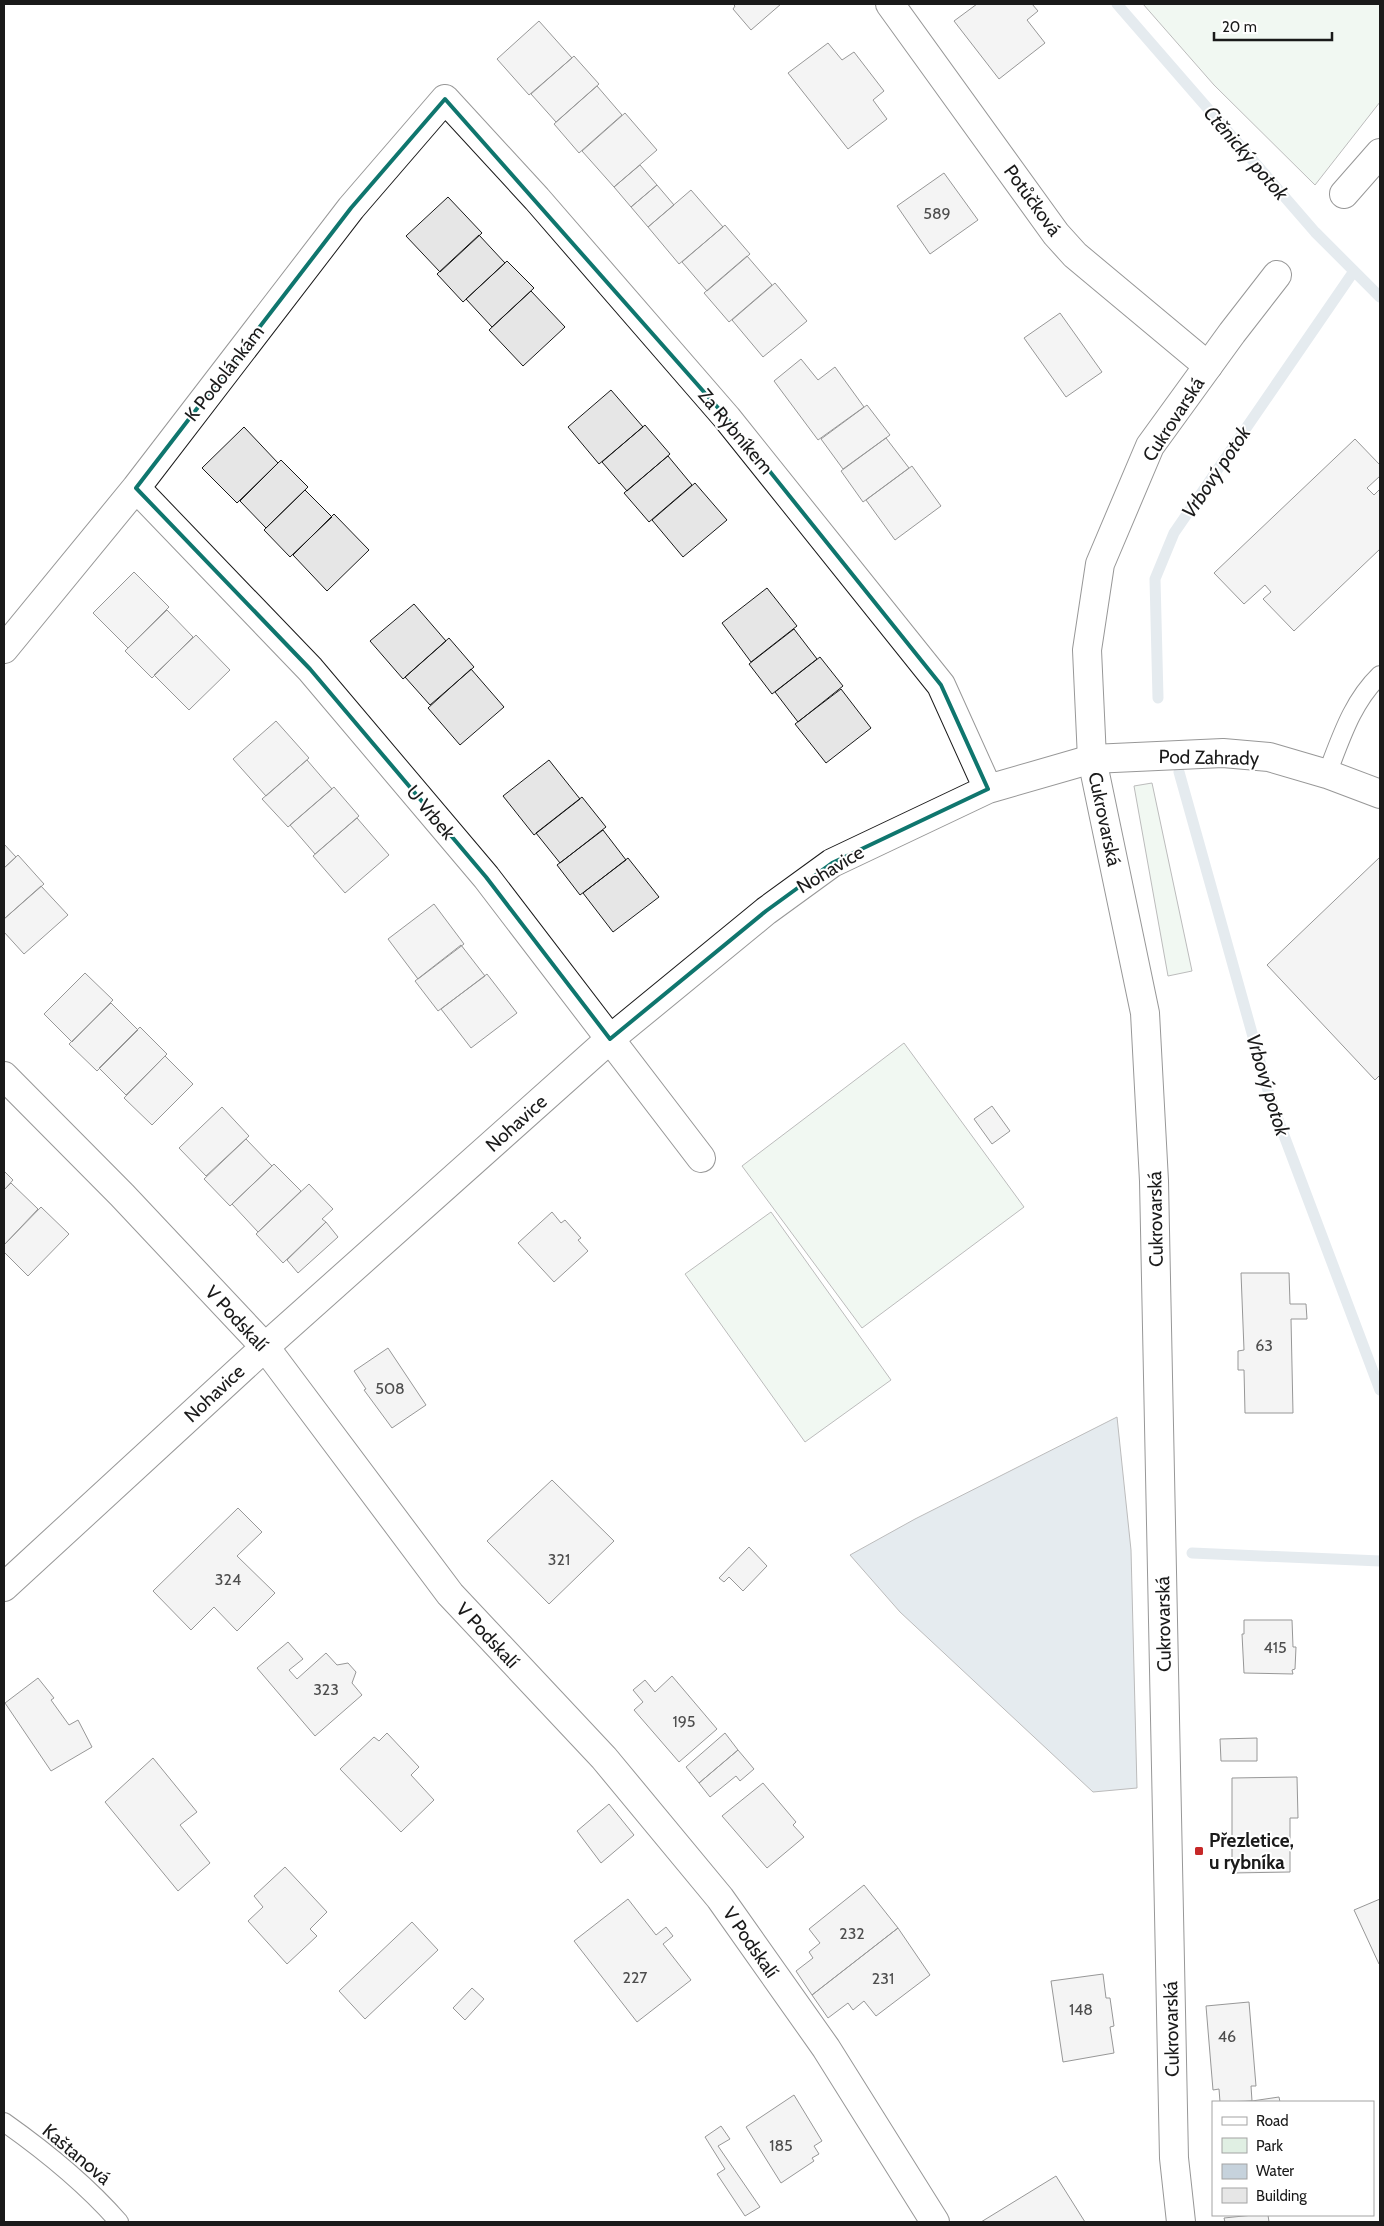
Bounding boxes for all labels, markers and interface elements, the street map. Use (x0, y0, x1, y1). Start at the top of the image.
scale bar (1214, 10, 1332, 42)
text: 20 m (1222, 18, 1257, 36)
water label: Ctěnický potok (1199, 101, 1294, 206)
street label: Potůčková (999, 160, 1066, 240)
house number: 589 (923, 204, 951, 223)
street label: K Podolánkám (180, 321, 269, 426)
street label: Cukrovarská (1138, 373, 1209, 466)
street label: Za Rybníkem (693, 384, 778, 479)
water label: Vrbový potok (1177, 420, 1256, 522)
street label: Pod Zahrady (1158, 745, 1260, 770)
street label: Cukrovarská (1083, 770, 1126, 868)
street label: U Vrbek (401, 781, 460, 844)
street label: Nohavice (793, 840, 868, 898)
water label: Vrbový potok (1241, 1031, 1295, 1140)
street label: Nohavice (481, 1090, 552, 1157)
street label: Cukrovarská (1143, 1171, 1168, 1267)
street label: V Podskalí (200, 1281, 273, 1356)
house number: 63 (1255, 1336, 1273, 1355)
street label: Nohavice (179, 1359, 250, 1427)
house number: 508 (375, 1379, 405, 1398)
house number: 321 (548, 1550, 570, 1569)
house number: 324 (215, 1570, 241, 1589)
street label: Cukrovarská (1151, 1576, 1176, 1672)
street label: V Podskalí (451, 1598, 524, 1673)
house number: 415 (1263, 1638, 1287, 1657)
house number: 323 (313, 1680, 339, 1699)
house number: 195 (673, 1712, 695, 1731)
place label: Přezletice, u rybníka (1209, 1829, 1294, 1874)
marker: Přezletice, u rybníka (1193, 1845, 1205, 1857)
street label: V Podskalí (718, 1902, 783, 1982)
house number: 232 (839, 1924, 865, 1943)
house number: 227 (623, 1968, 647, 1987)
house number: 231 (872, 1969, 894, 1988)
street label: Cukrovarská (1159, 1981, 1184, 2077)
house number: 148 (1069, 2000, 1093, 2019)
house number: 46 (1218, 2027, 1236, 2046)
legend (1212, 2101, 1374, 2216)
text: Road (1256, 2112, 1289, 2130)
street label: Kaštanová (38, 2119, 116, 2190)
house number: 185 (769, 2136, 793, 2155)
text: Park (1256, 2137, 1283, 2155)
text: Water (1256, 2162, 1294, 2180)
text: Building (1256, 2187, 1307, 2205)

